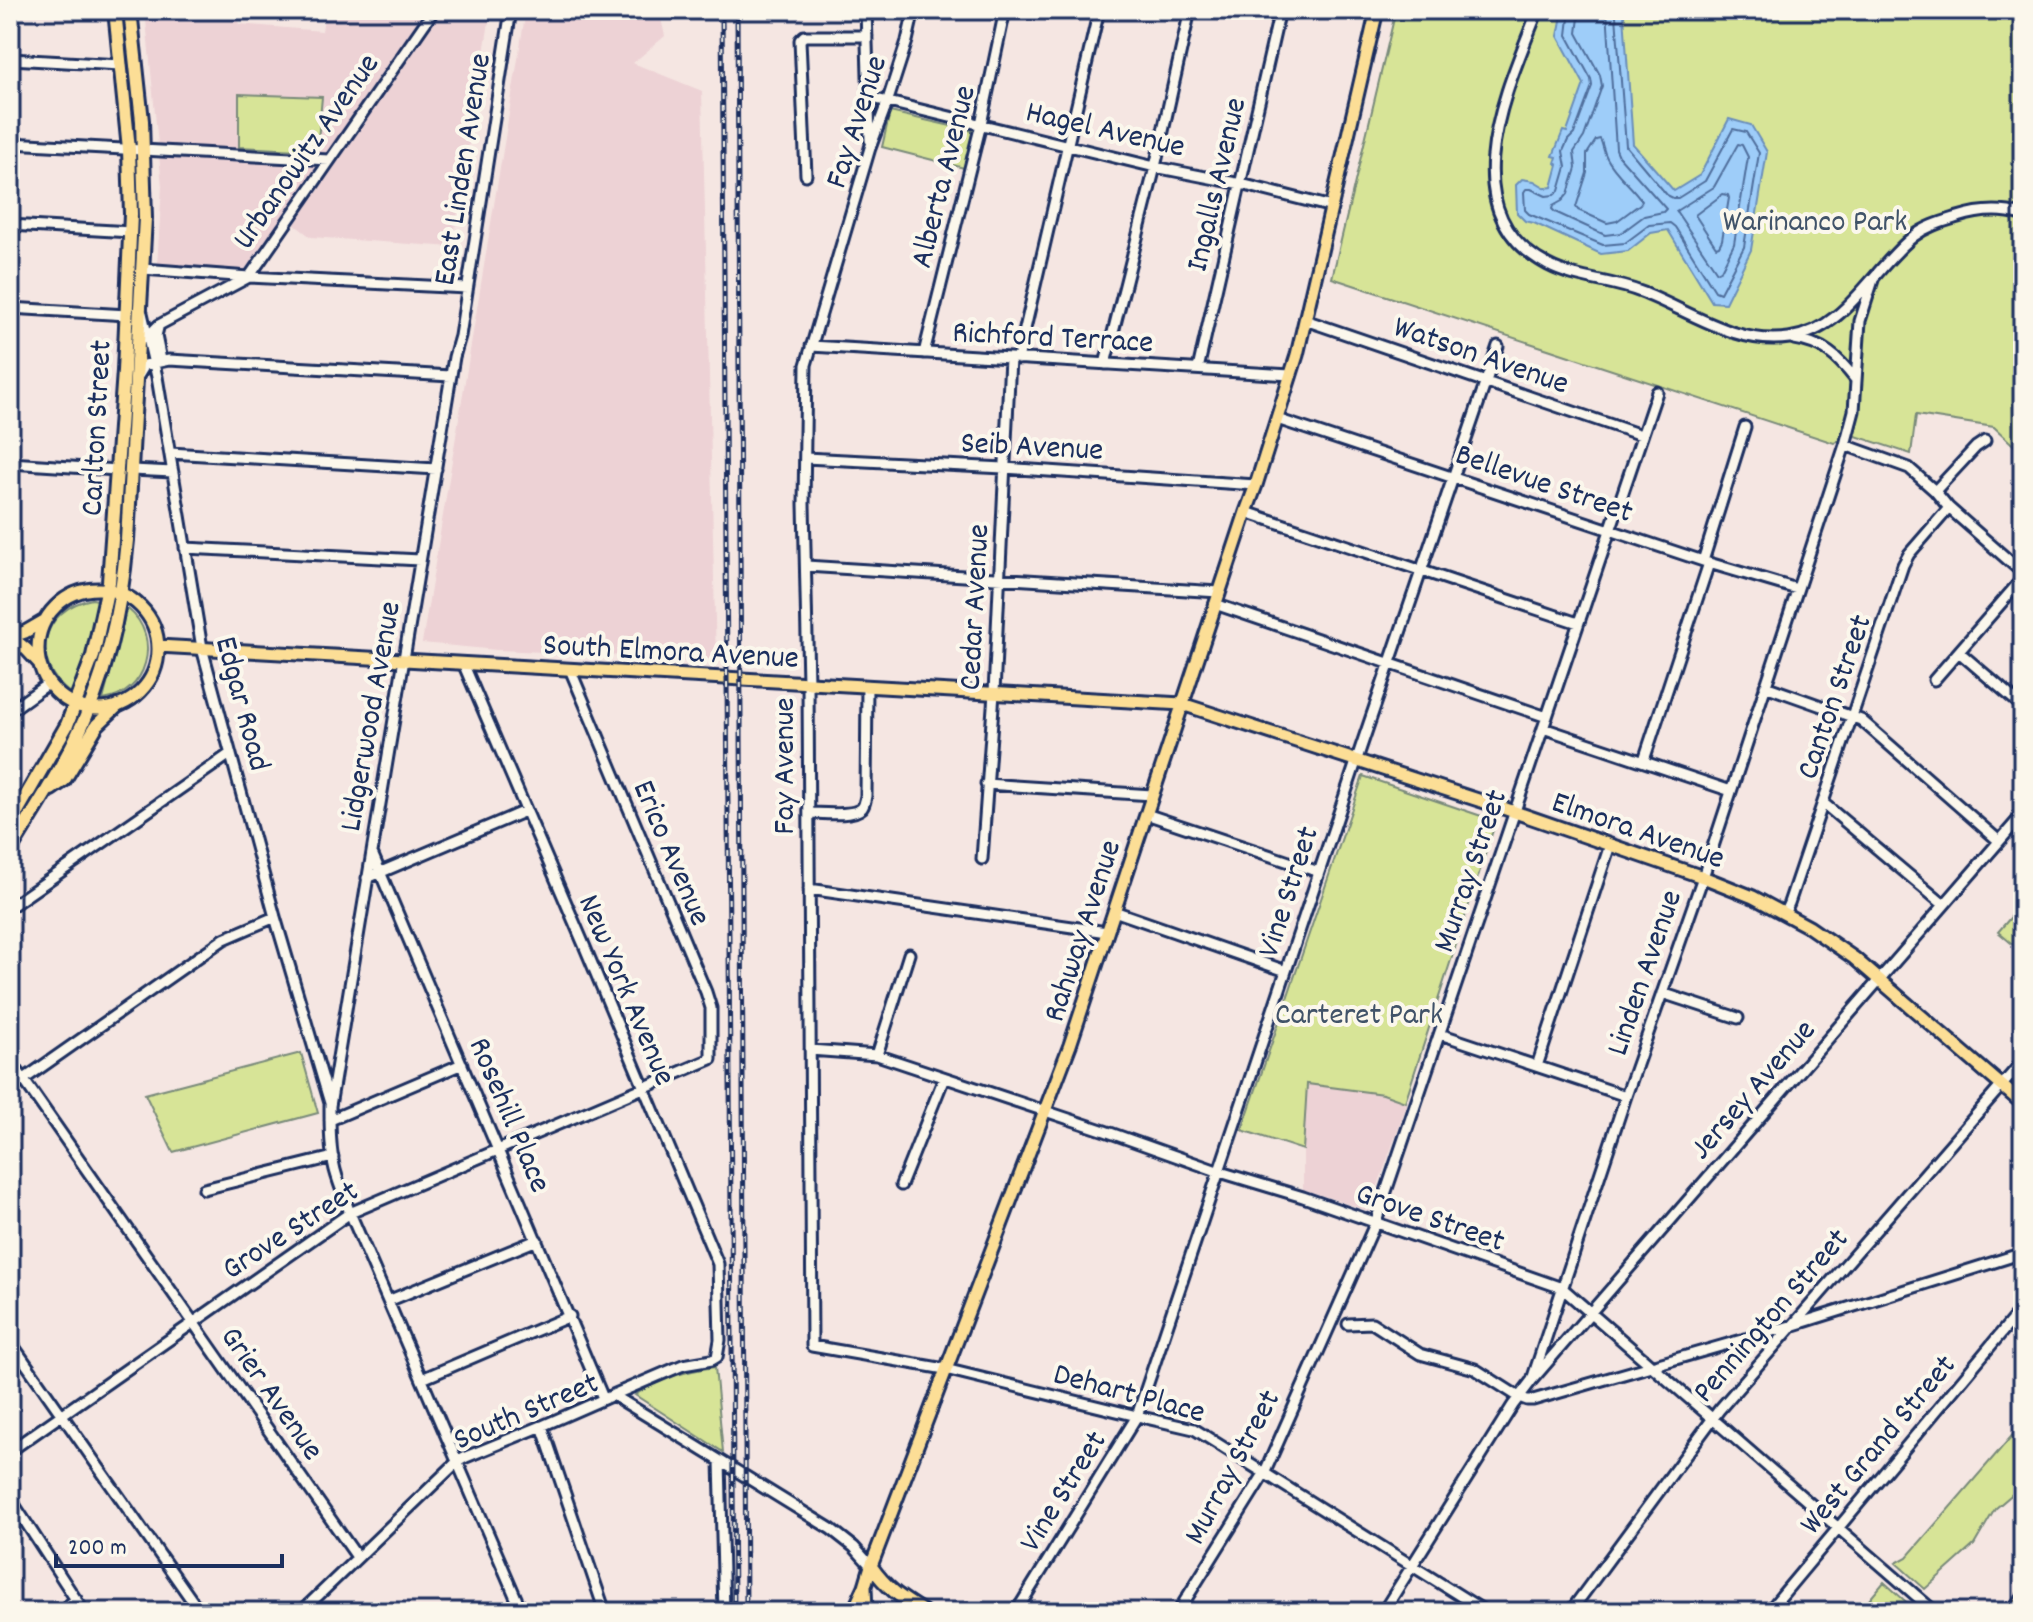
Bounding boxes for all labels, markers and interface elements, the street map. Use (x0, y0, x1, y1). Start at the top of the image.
street label: Urbanowitz Avenue (223, 45, 393, 260)
street label: East Linden Avenue (424, 50, 506, 289)
street label: Fay Avenue (816, 50, 902, 195)
street label: Alberta Avenue (901, 81, 991, 273)
street label: Hagel Avenue (1021, 91, 1189, 173)
street label: Ingalls Avenue (1177, 94, 1261, 277)
park label: Warinanco Park (1723, 201, 1907, 247)
street label: Watson Avenue (1387, 306, 1574, 409)
street label: Richford Terrace (951, 312, 1154, 368)
street label: Carlton Street (71, 339, 127, 517)
street label: Seib Avenue (959, 422, 1104, 476)
street label: Bellevue Street (1448, 434, 1638, 538)
street label: Cedar Avenue (950, 523, 1004, 692)
street label: Lidgerwood Avenue (330, 598, 416, 836)
street label: Canton Street (1787, 609, 1886, 786)
street label: South Elmora Avenue (542, 624, 800, 684)
street label: Edgar Road (200, 632, 280, 777)
street label: Fay Avenue (764, 697, 810, 835)
street label: Erico Avenue (618, 774, 721, 934)
street label: Elmora Avenue (1545, 782, 1730, 884)
street label: Murray Street (1423, 784, 1522, 959)
street label: Vine Street (1248, 821, 1334, 964)
street label: Rahway Avenue (1034, 835, 1136, 1028)
street label: Linden Avenue (1597, 885, 1697, 1063)
street label: New York Avenue (563, 888, 685, 1094)
park label: Carteret Park (1275, 994, 1443, 1040)
street label: Jersey Avenue (1681, 1011, 1829, 1172)
street label: Rosehill Place (454, 1031, 561, 1201)
street label: Grove Street (214, 1171, 369, 1294)
street label: Grove Street (1349, 1173, 1510, 1267)
street label: Pennington Street (1684, 1220, 1862, 1415)
street label: Grier Avenue (207, 1318, 333, 1471)
street label: West Grand Street (1791, 1346, 1969, 1546)
street label: Dehart Place (1048, 1354, 1210, 1438)
street label: South Street (447, 1362, 607, 1465)
street label: Murray Street (1174, 1383, 1295, 1554)
street label: Vine Street (1010, 1423, 1121, 1562)
scale bar (56, 1518, 282, 1568)
text: 200 m (68, 1532, 127, 1566)

